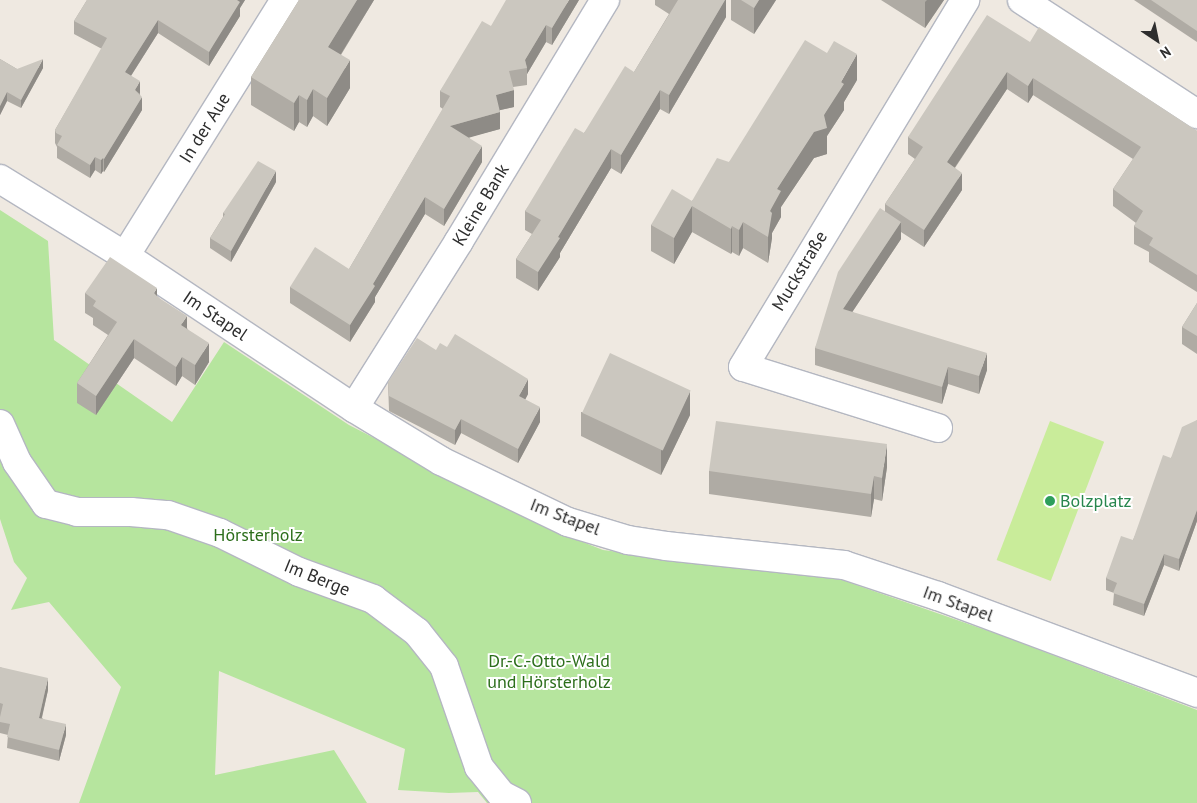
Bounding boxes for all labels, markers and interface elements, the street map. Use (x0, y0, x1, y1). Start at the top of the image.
north arrow (1132, 15, 1182, 65)
text: N (1157, 42, 1174, 62)
street label: In der Aue (175, 89, 235, 167)
street label: Kleine Bank (448, 160, 514, 250)
street label: Muckstraße (768, 227, 832, 315)
street label: Im Stapel (179, 287, 251, 345)
place label: Bolzplatz (1060, 490, 1132, 512)
street label: Im Stapel (527, 494, 603, 540)
marker: Bolzplatz (1044, 495, 1056, 507)
park label: Hörsterholz (213, 524, 303, 546)
street label: Im Berge (281, 555, 353, 601)
street label: Im Stapel (920, 581, 996, 627)
park label: Dr.-C.-Otto-Wald und Hörsterholz (487, 651, 611, 694)

